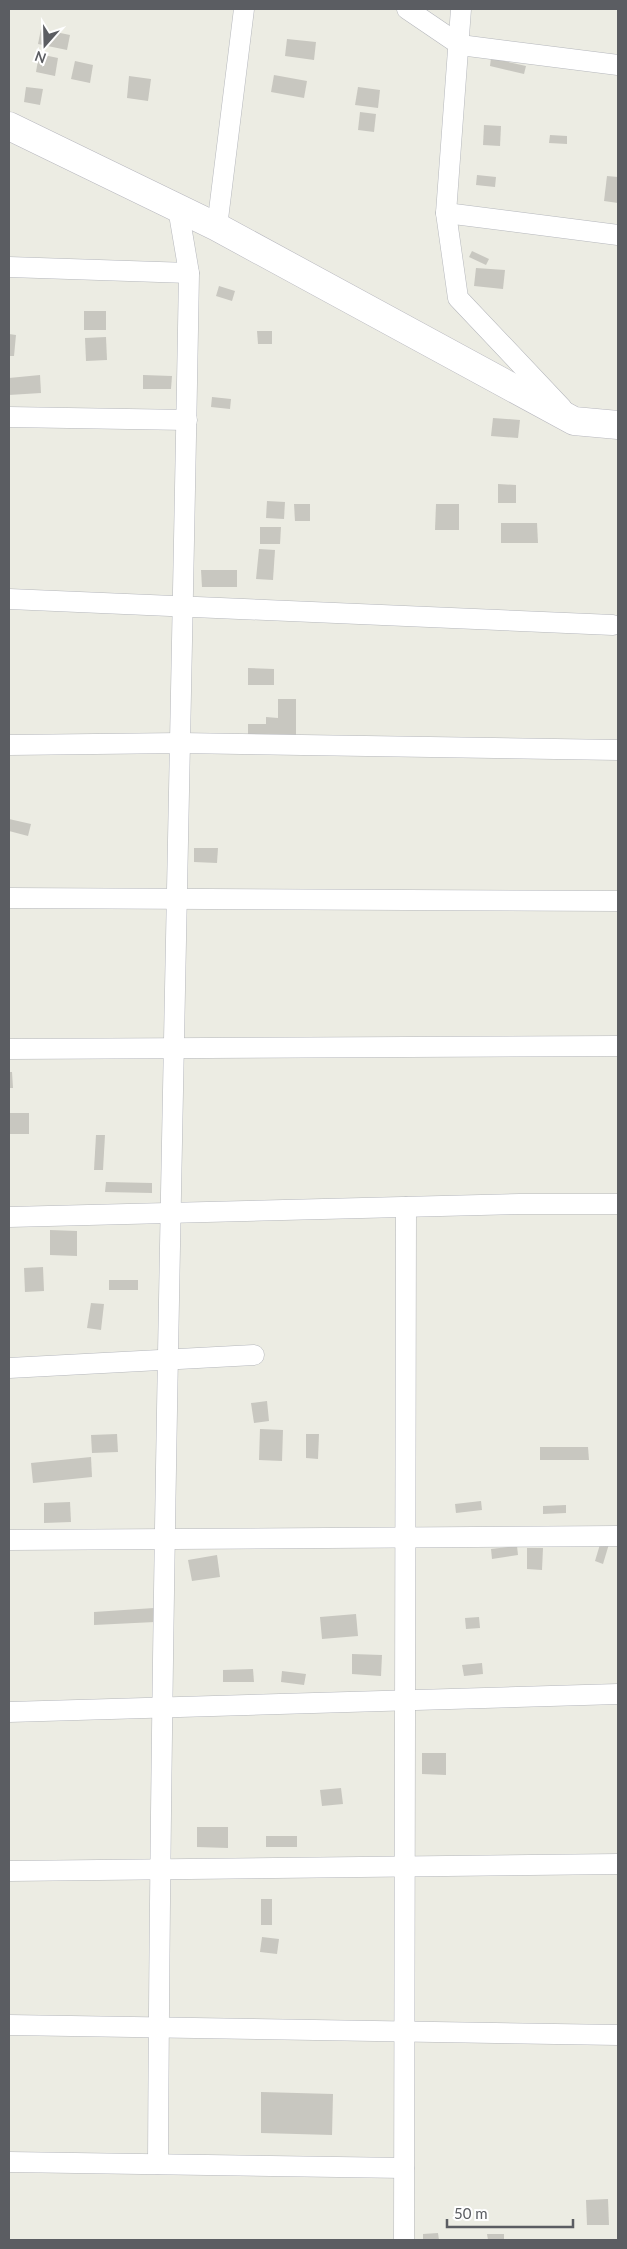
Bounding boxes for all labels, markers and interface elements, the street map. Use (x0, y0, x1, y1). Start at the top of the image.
north arrow (20, 20, 70, 70)
text: N (32, 48, 48, 68)
scale bar (447, 2196, 573, 2228)
text: 50 m (454, 2204, 488, 2222)

